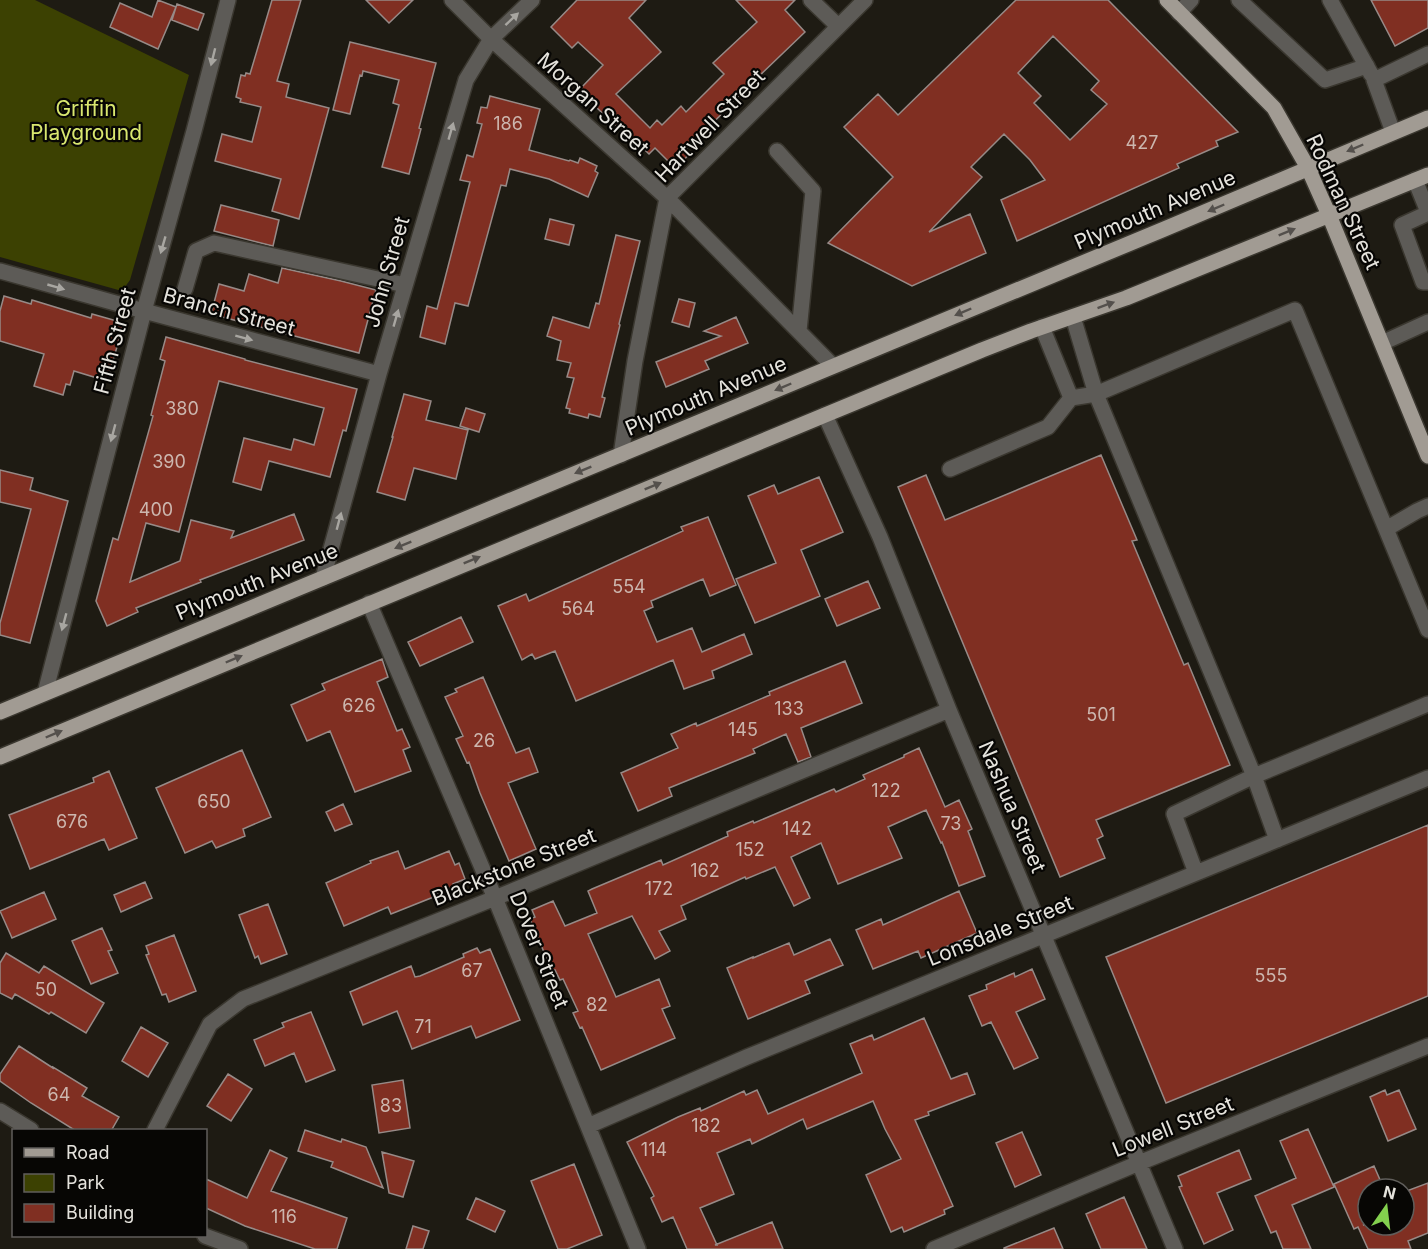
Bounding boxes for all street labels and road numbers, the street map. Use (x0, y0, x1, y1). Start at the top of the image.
street label: Morgan Street (532, 47, 654, 160)
street label: Hartwell Street (650, 64, 770, 187)
street label: Rodman Street (1301, 130, 1386, 274)
street label: Plymouth Avenue (1070, 164, 1239, 255)
street label: John Street (359, 213, 414, 330)
street label: Branch Street (160, 282, 298, 341)
street label: Fifth Street (88, 285, 141, 397)
street label: Plymouth Avenue (621, 350, 790, 441)
street label: Plymouth Avenue (172, 538, 342, 625)
street label: Nashua Street (974, 737, 1051, 876)
street label: Blackstone Street (428, 822, 599, 911)
street label: Dover Street (505, 888, 574, 1012)
street label: Lonsdale Street (923, 890, 1077, 971)
street label: Lowell Street (1109, 1091, 1237, 1162)

